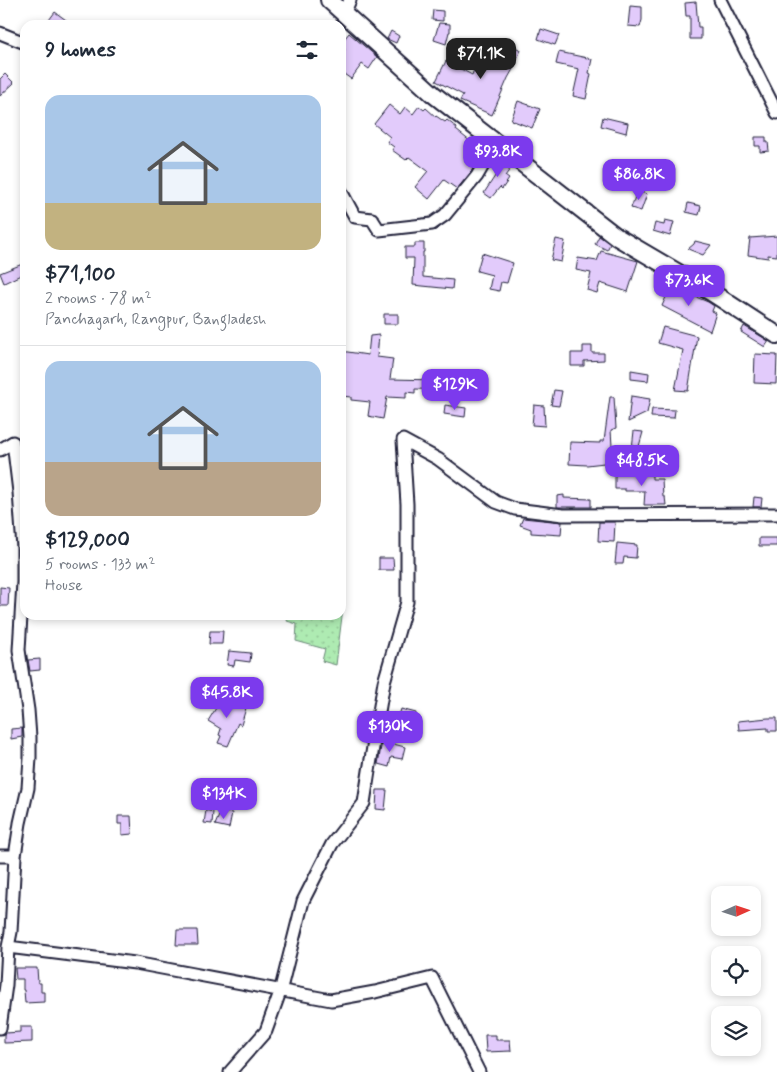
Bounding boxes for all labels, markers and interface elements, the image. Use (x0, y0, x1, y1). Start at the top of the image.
text: 9 homes (45, 36, 116, 64)
icon: filters (293, 36, 321, 64)
pin: $71.1K (440, 38, 522, 80)
text: $71.1K (457, 43, 505, 64)
icon: home (138, 128, 228, 218)
pin: $93.8K (457, 136, 539, 178)
text: $93.8K (474, 141, 522, 162)
pin: $86.8K (598, 158, 680, 201)
text: $86.8K (614, 164, 664, 185)
text: $71,100 (45, 260, 116, 288)
pin: $73.6K (648, 264, 730, 307)
text: $73.6K (665, 270, 713, 291)
text: 2 rooms · 78 m² (45, 288, 152, 309)
text: Panchagarh, Rangpur, Bangladesh (45, 309, 266, 330)
pin: $129K (420, 368, 490, 411)
text: $129K (433, 374, 477, 395)
icon: home (138, 393, 228, 483)
pin: $48.5K (601, 444, 683, 487)
text: $48.5K (616, 450, 668, 471)
text: $129,000 (45, 526, 130, 554)
text: 5 rooms · 133 m² (45, 554, 155, 575)
text: House (45, 575, 83, 596)
pin: $45.8K (186, 676, 268, 719)
text: $45.8K (202, 682, 252, 703)
pin: $130K (355, 710, 425, 753)
text: $130K (368, 716, 412, 737)
pin: $134K (189, 778, 259, 820)
text: $134K (202, 783, 246, 804)
north arrow (711, 886, 761, 936)
map controls (711, 886, 761, 1056)
button: locate (711, 946, 761, 996)
button: layers (711, 1006, 761, 1056)

